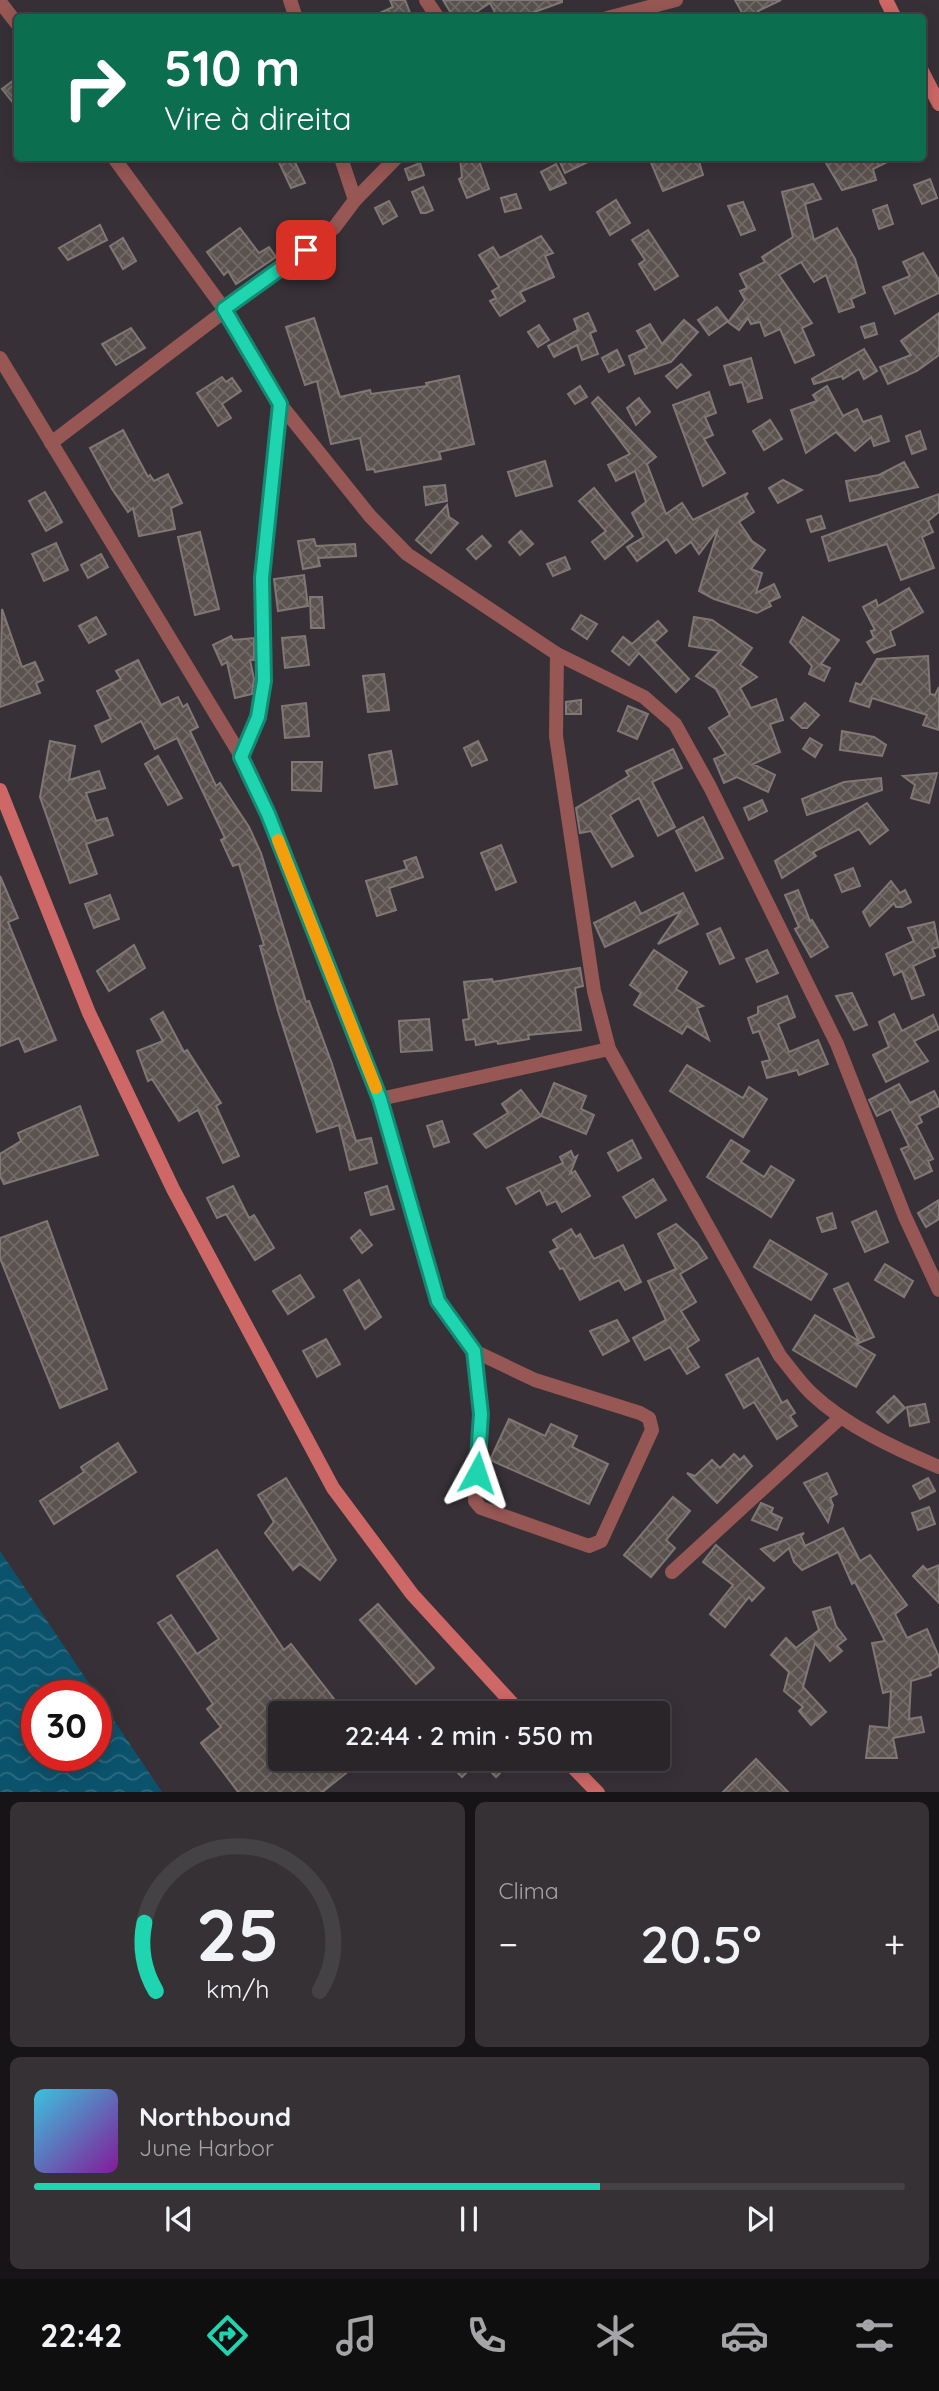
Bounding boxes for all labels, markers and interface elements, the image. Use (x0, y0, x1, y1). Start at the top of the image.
text: 510 m (164, 37, 300, 98)
icon: right (49, 42, 140, 133)
text: Vire à direita (164, 98, 352, 138)
pin (276, 220, 336, 280)
icon: arrive (287, 231, 325, 269)
position arrow (440, 1436, 514, 1510)
speed limit sign: 30 (21, 1680, 112, 1771)
text: 22:44 · 2 min · 550 m (345, 1719, 593, 1752)
text: Clima (499, 1876, 559, 1905)
text: 25 (196, 1888, 279, 1979)
text: 20.5° (640, 1911, 762, 1976)
text: − (499, 1920, 518, 1968)
text: + (884, 1920, 905, 1968)
text: km/h (206, 1972, 269, 2003)
text: Northbound (139, 2100, 291, 2133)
text: June Harbor (139, 2133, 274, 2162)
icon: previous (160, 2200, 198, 2238)
icon: pause (450, 2200, 488, 2238)
icon: next (741, 2200, 779, 2238)
icon: directions (203, 2311, 252, 2360)
icon: music (332, 2311, 381, 2360)
icon: phone (462, 2311, 511, 2360)
icon: climate (591, 2311, 640, 2360)
icon: car (720, 2311, 769, 2360)
icon: filters (850, 2311, 899, 2360)
text: 22:42 (40, 2315, 122, 2355)

